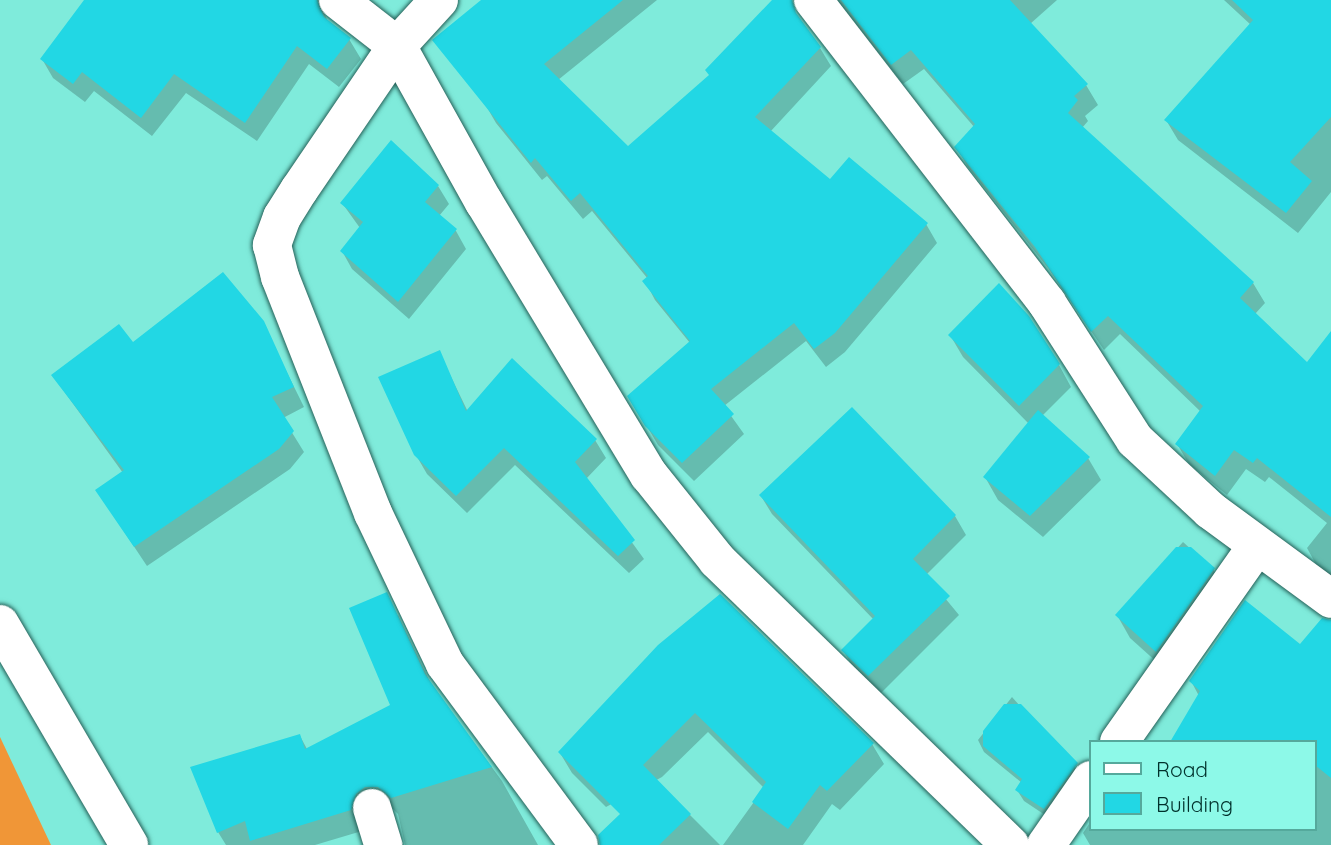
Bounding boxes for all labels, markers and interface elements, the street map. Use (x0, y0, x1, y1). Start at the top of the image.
legend (1090, 740, 1317, 831)
text: Road (1156, 756, 1208, 782)
text: Building (1156, 791, 1233, 817)

